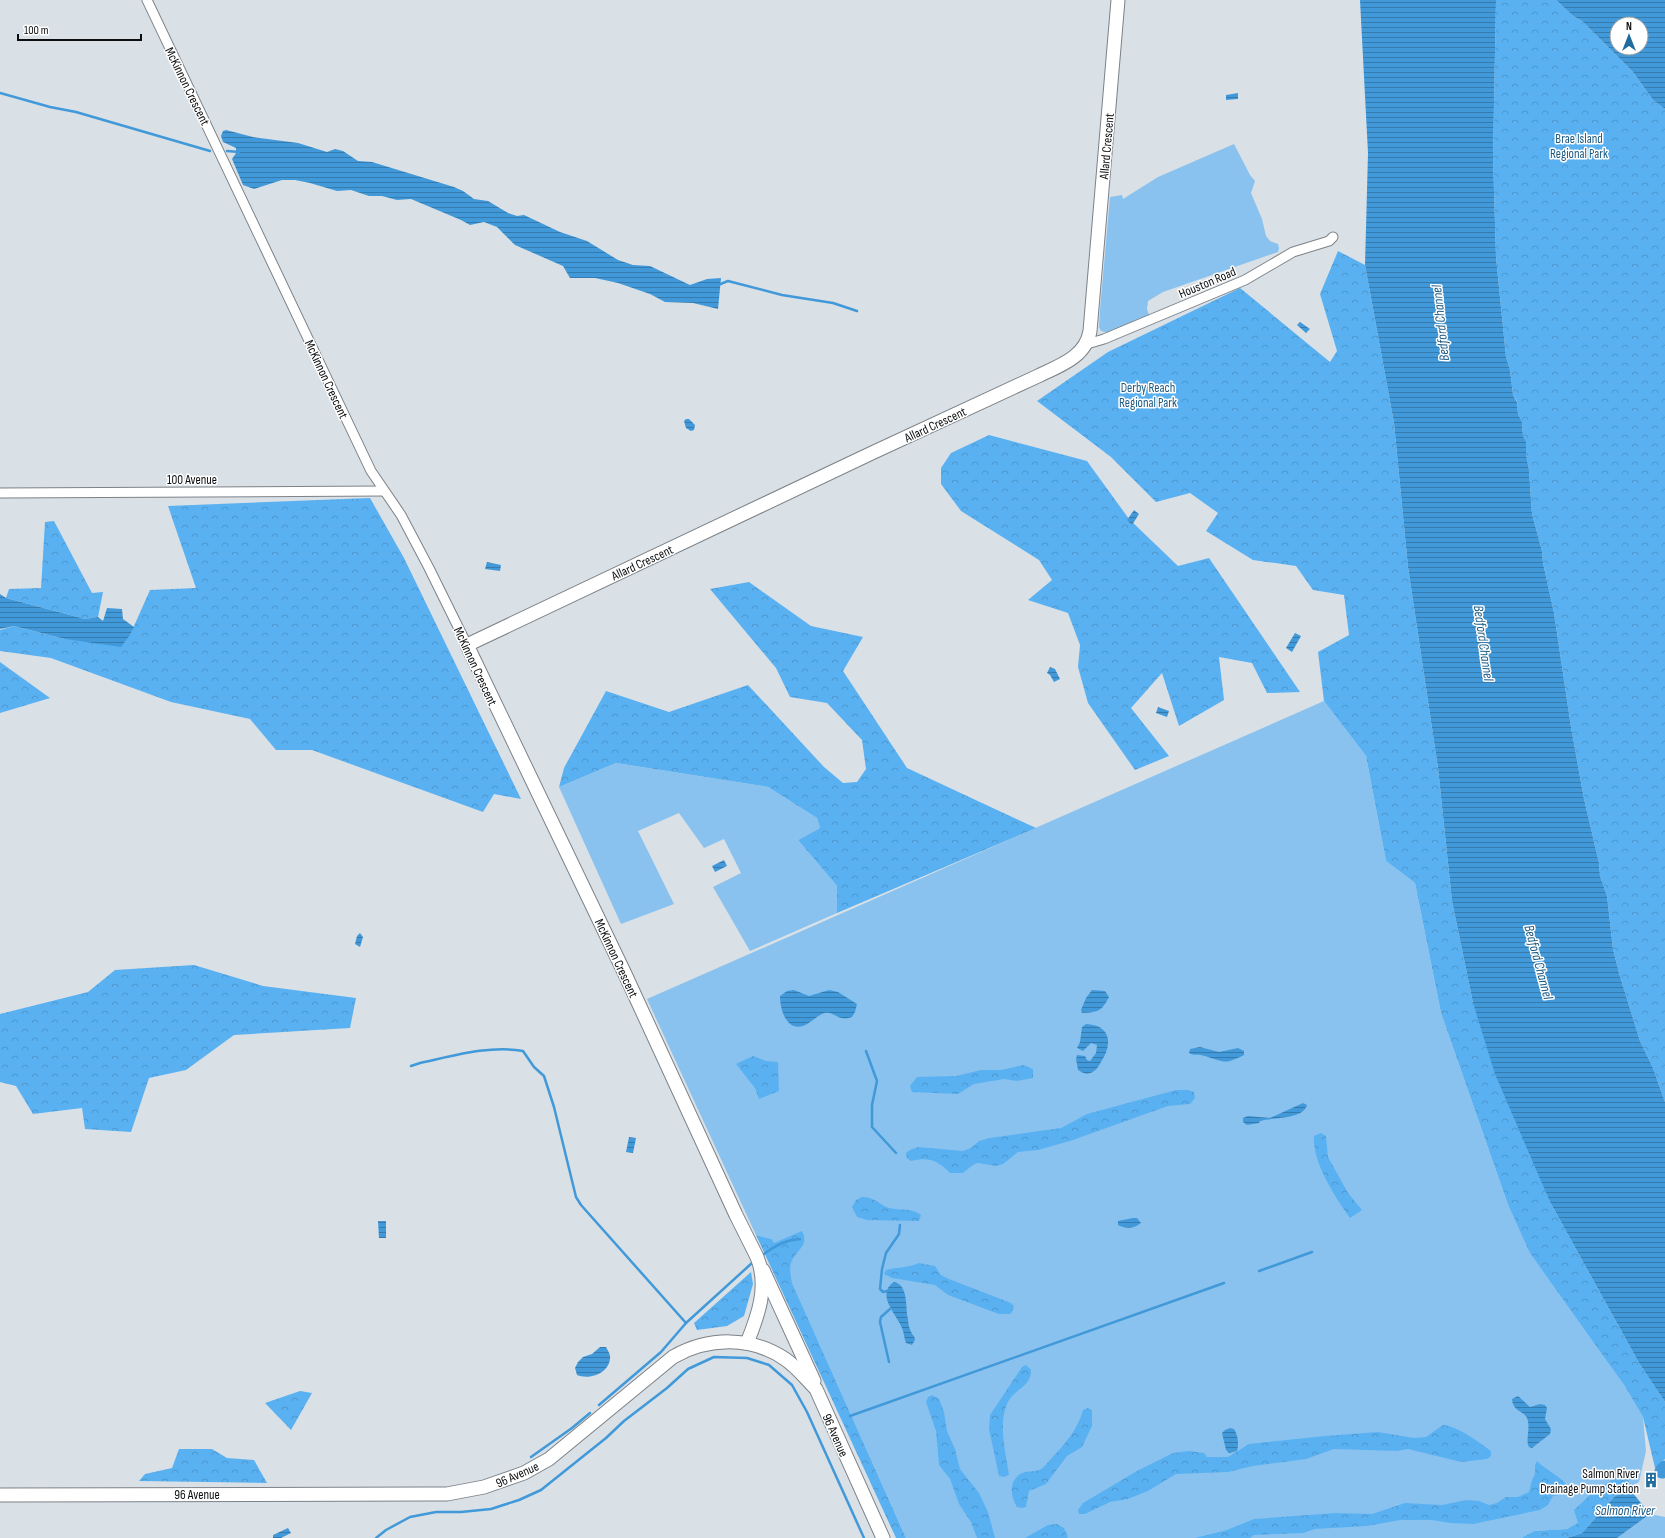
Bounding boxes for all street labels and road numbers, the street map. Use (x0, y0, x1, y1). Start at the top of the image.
street label: McKinnon Crescent (161, 45, 213, 128)
street label: Allard Crescent (1096, 112, 1118, 181)
street label: Houston Road (1176, 264, 1238, 302)
street label: McKinnon Crescent (301, 337, 351, 421)
street label: Allard Crescent (901, 404, 969, 447)
street label: 100 Avenue (167, 472, 217, 488)
street label: Allard Crescent (608, 542, 676, 585)
street label: McKinnon Crescent (450, 624, 500, 708)
street label: McKinnon Crescent (591, 916, 641, 1000)
street label: 96 Avenue (819, 1411, 852, 1459)
street label: 96 Avenue (493, 1458, 541, 1491)
street label: 96 Avenue (174, 1487, 220, 1503)

